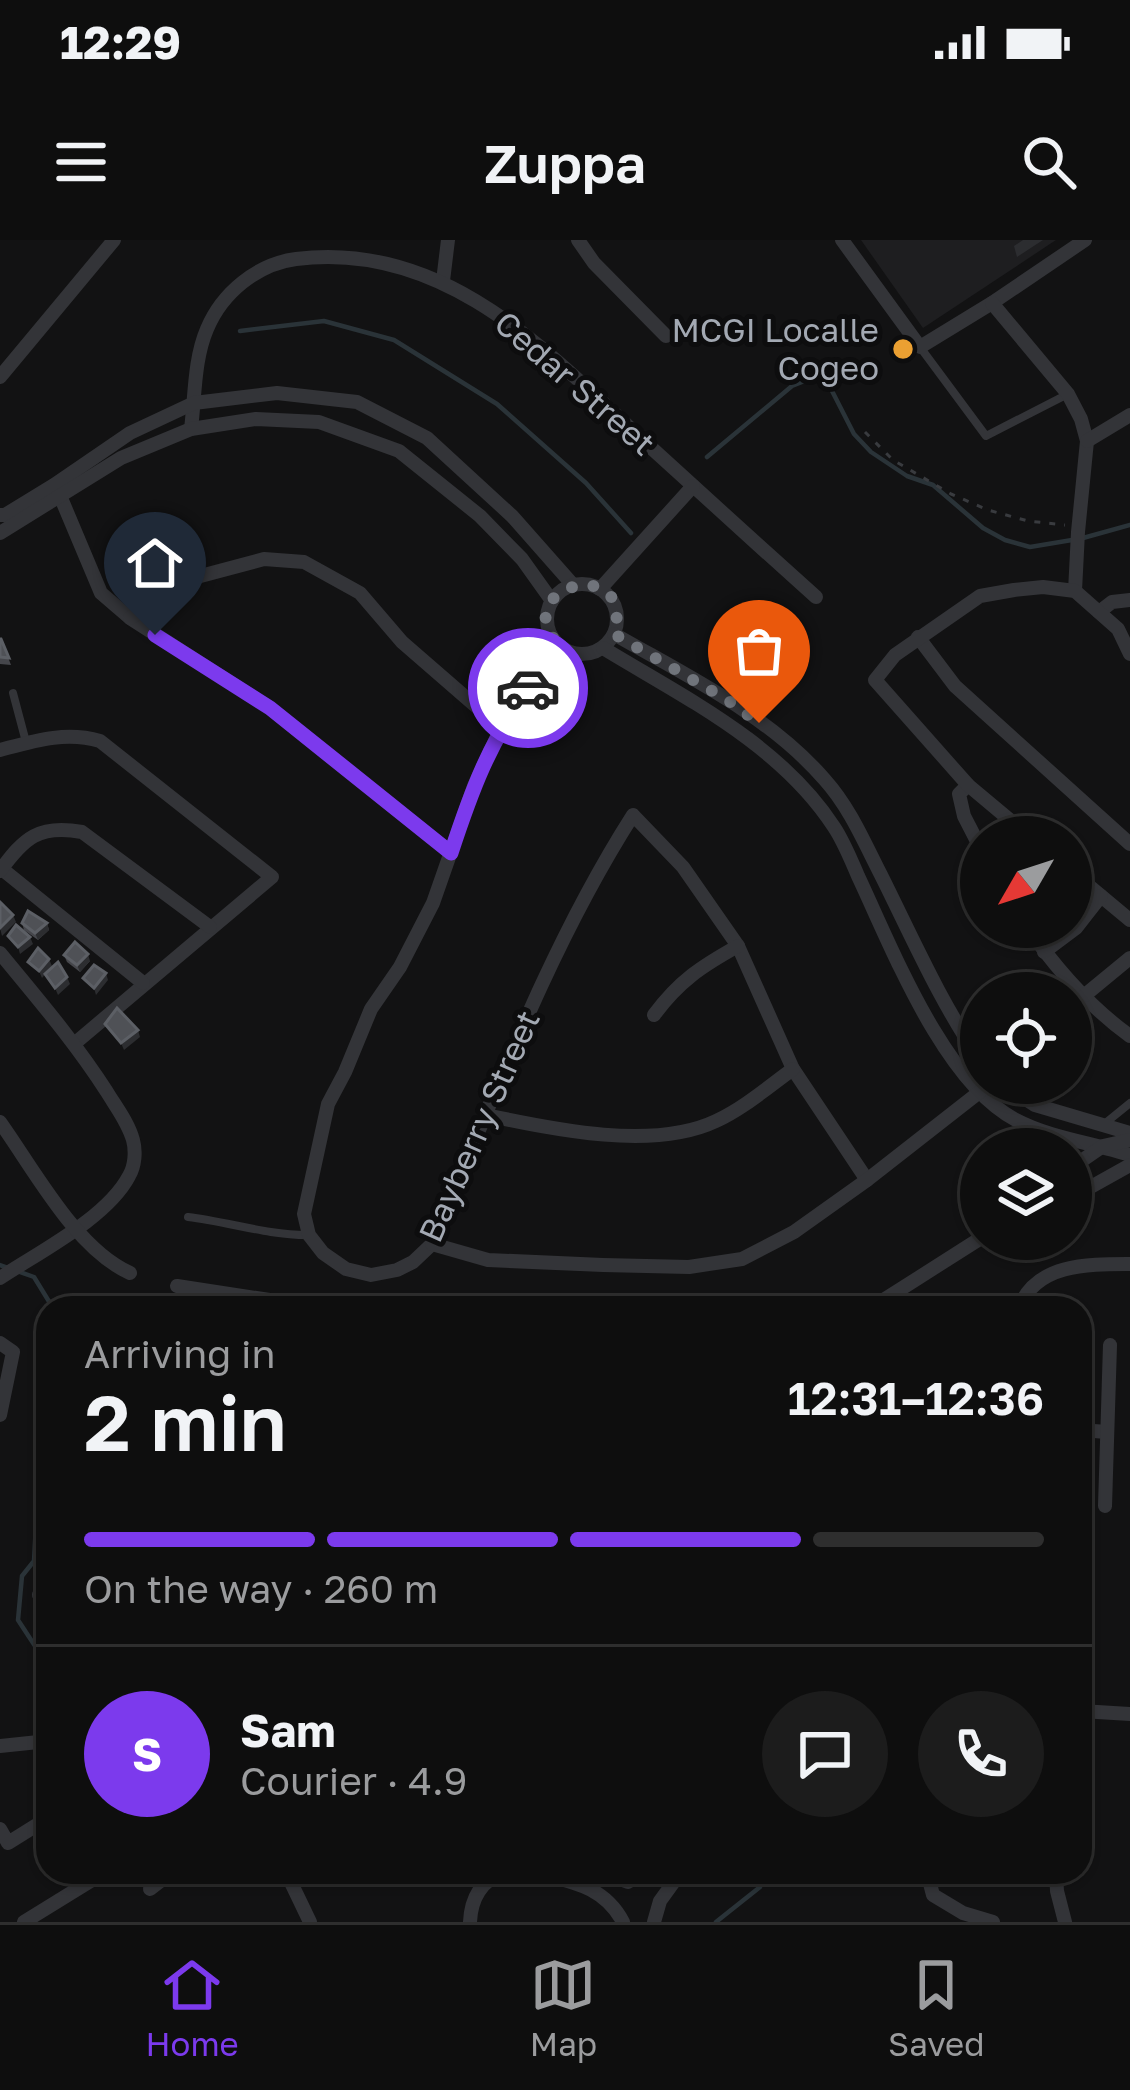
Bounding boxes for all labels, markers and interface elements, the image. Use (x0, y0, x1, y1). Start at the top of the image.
text: 12:29 (60, 15, 181, 69)
icon: menu (48, 129, 114, 195)
icon: search (1016, 129, 1082, 195)
text: Zuppa (484, 130, 646, 195)
street label: Cedar Street (487, 303, 663, 463)
place label: MCGI Localle Cogeo (671, 310, 879, 387)
marker: MCGI Localle Cogeo (890, 336, 916, 362)
pin (104, 512, 206, 635)
icon: home (122, 530, 188, 596)
pin (708, 600, 810, 723)
icon: bag (726, 618, 792, 684)
courier (468, 628, 588, 748)
icon: car (495, 655, 561, 721)
north arrow (960, 816, 1092, 948)
map controls (960, 816, 1092, 1260)
button: locate (960, 972, 1092, 1104)
street label: Bayberry Street (410, 1004, 547, 1248)
button: layers (960, 1128, 1092, 1260)
text: Arriving in (84, 1330, 275, 1377)
text: 12:31–12:36 (788, 1371, 1044, 1425)
text: 2 min (84, 1375, 287, 1468)
text: On the way · 260 m (84, 1565, 438, 1612)
button: chat (762, 1691, 888, 1817)
button: phone (918, 1691, 1044, 1817)
text: Sam (240, 1703, 336, 1757)
text: S (132, 1727, 162, 1781)
text: Courier · 4.9 (240, 1757, 467, 1804)
tab: Home (146, 1952, 239, 2063)
tab: Map (530, 1952, 597, 2063)
tab: Saved (888, 1952, 984, 2063)

